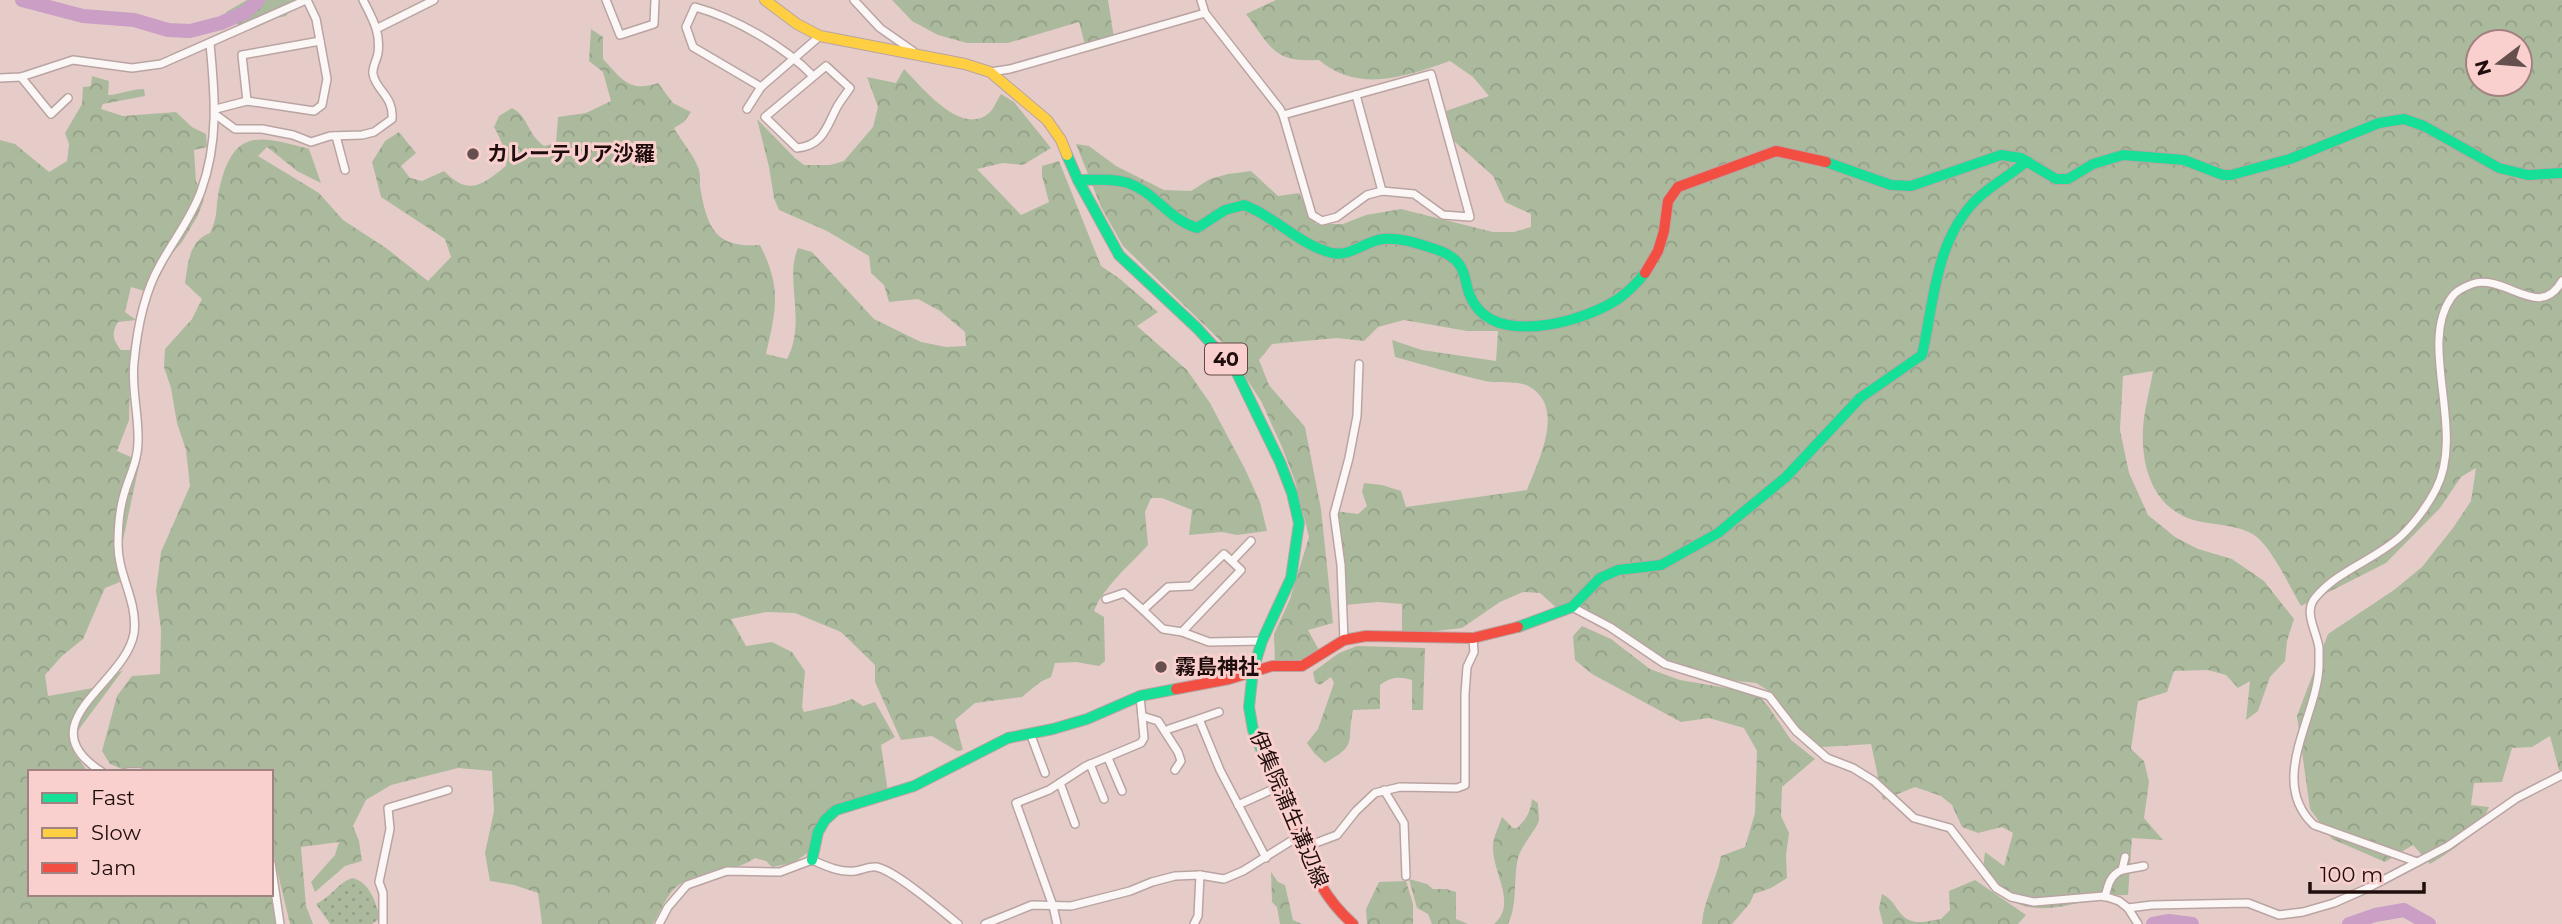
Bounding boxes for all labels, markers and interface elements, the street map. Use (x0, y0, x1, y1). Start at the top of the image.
north arrow (2464, 28, 2534, 98)
text: N (2470, 57, 2496, 78)
place label: カレーテリア沙羅 (487, 141, 655, 166)
marker: カレーテリア沙羅 (465, 146, 481, 162)
road number: 40 (1205, 344, 1247, 374)
place label: 霧島神社 (1175, 654, 1259, 679)
marker: 霧島神社 (1153, 659, 1169, 675)
street label: 伊集院蒲生溝辺線 (1245, 727, 1334, 891)
legend (28, 770, 273, 896)
text: Fast (91, 785, 135, 810)
text: Slow (91, 820, 141, 845)
scale bar (2310, 850, 2424, 894)
text: Jam (90, 855, 136, 880)
text: 100 m (2320, 862, 2383, 887)

